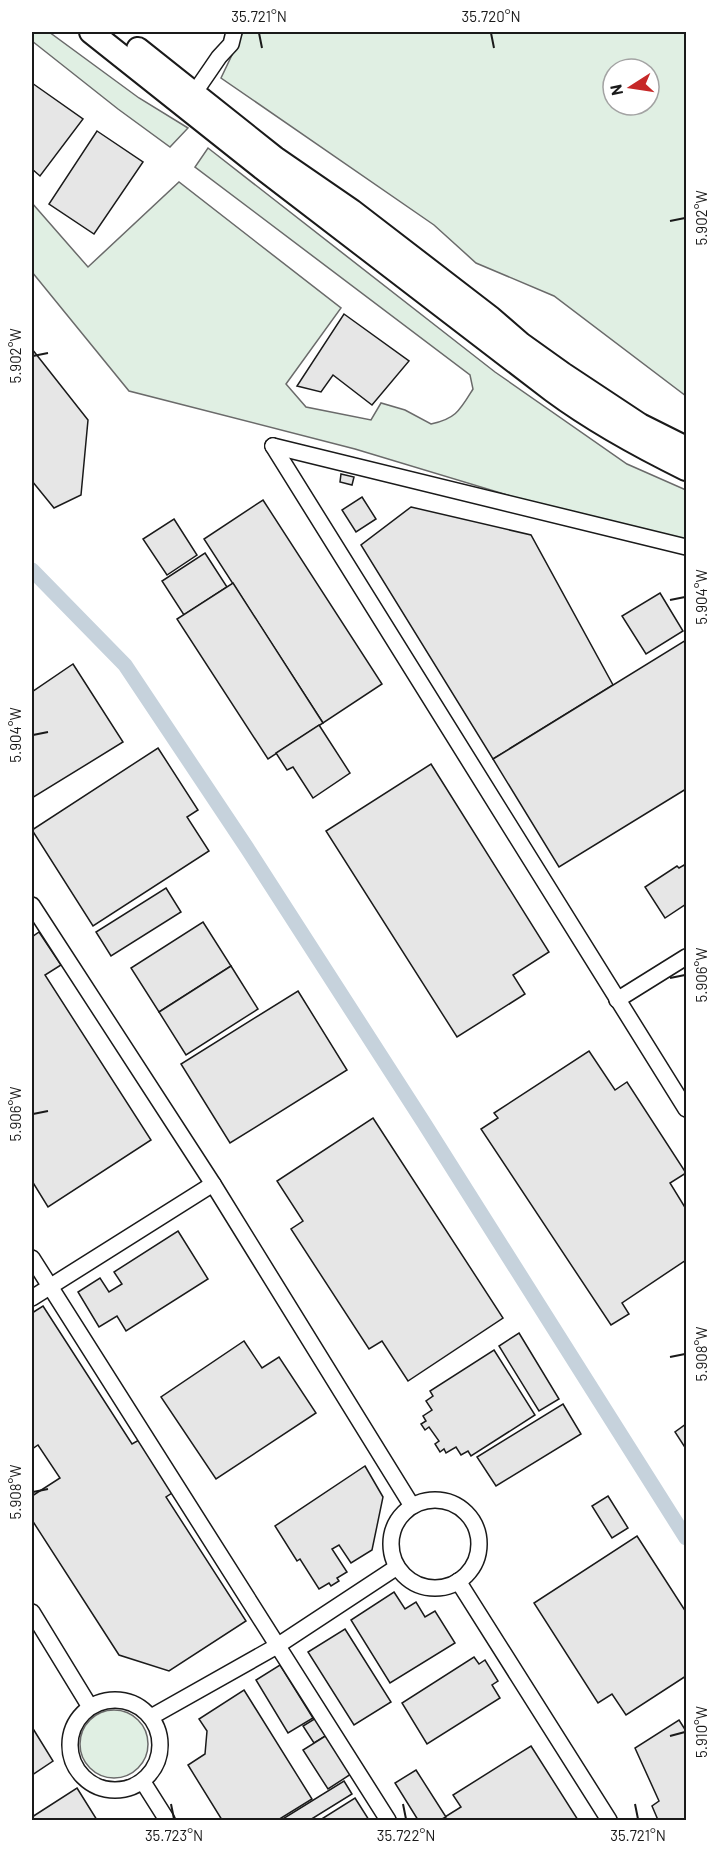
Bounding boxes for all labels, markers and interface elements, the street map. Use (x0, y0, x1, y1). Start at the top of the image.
text: 35.721°N (231, 7, 287, 25)
text: 35.720°N (461, 7, 521, 25)
north arrow (601, 57, 661, 117)
text: N (605, 83, 626, 97)
text: 5.902°W (692, 190, 710, 246)
text: 5.902°W (6, 328, 24, 384)
text: 5.904°W (692, 569, 710, 625)
text: 5.904°W (6, 707, 24, 763)
text: 5.906°W (692, 948, 710, 1002)
text: 5.906°W (6, 1087, 24, 1141)
text: 5.908°W (692, 1327, 710, 1381)
text: 5.908°W (6, 1465, 24, 1519)
text: 5.910°W (692, 1706, 710, 1758)
text: 35.723°N (145, 1826, 203, 1844)
text: 35.722°N (377, 1826, 435, 1844)
text: 35.721°N (610, 1826, 666, 1844)

